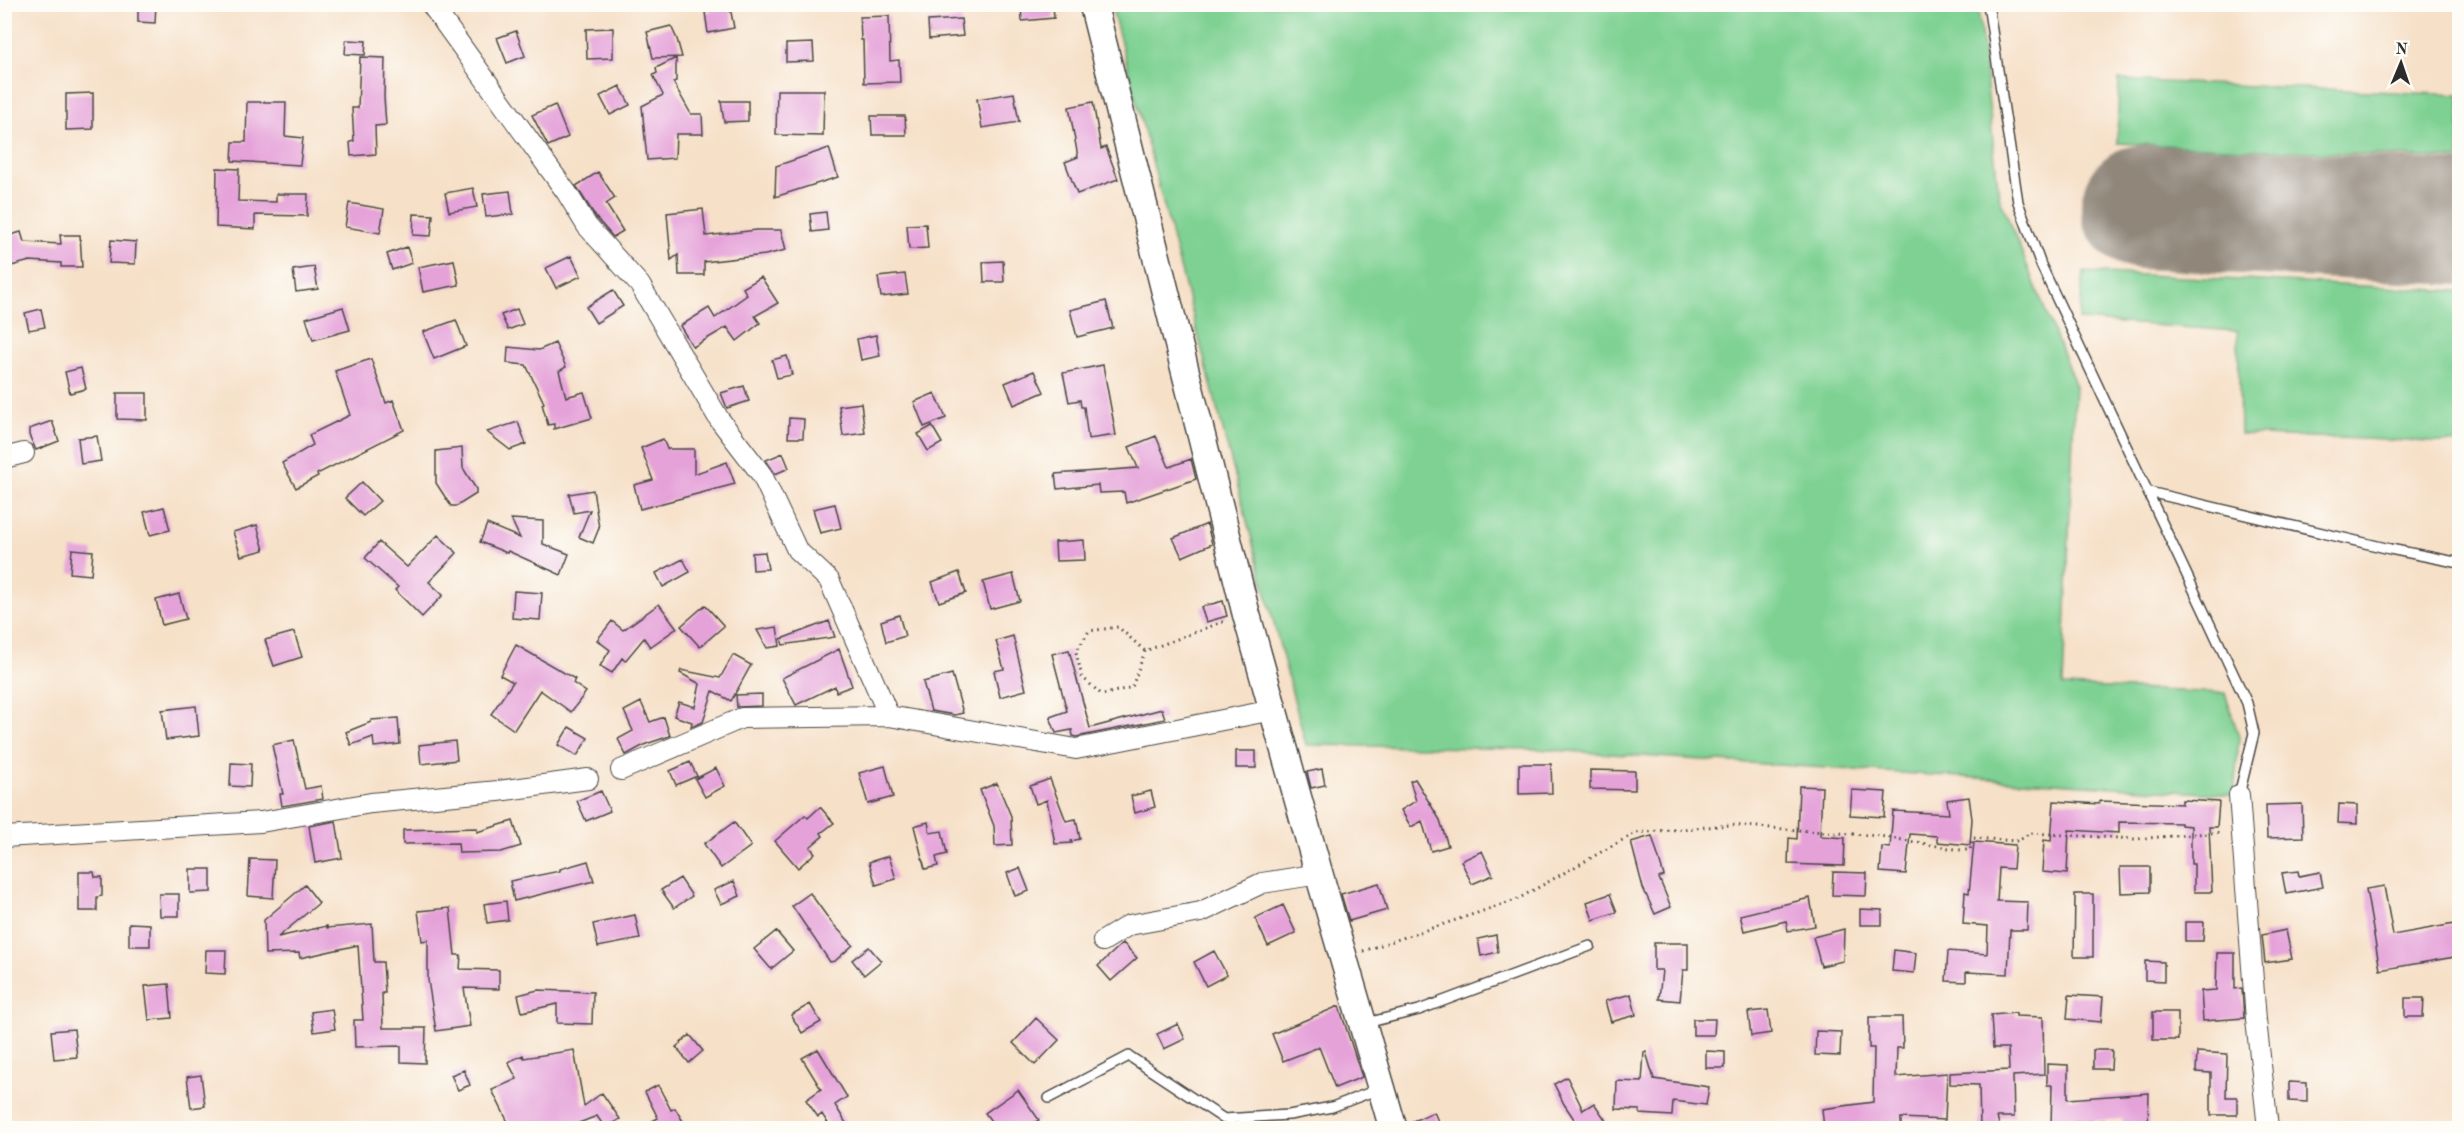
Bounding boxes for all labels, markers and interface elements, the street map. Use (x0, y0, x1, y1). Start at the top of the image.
north arrow (2371, 33, 2431, 93)
text: N (2395, 42, 2409, 58)

